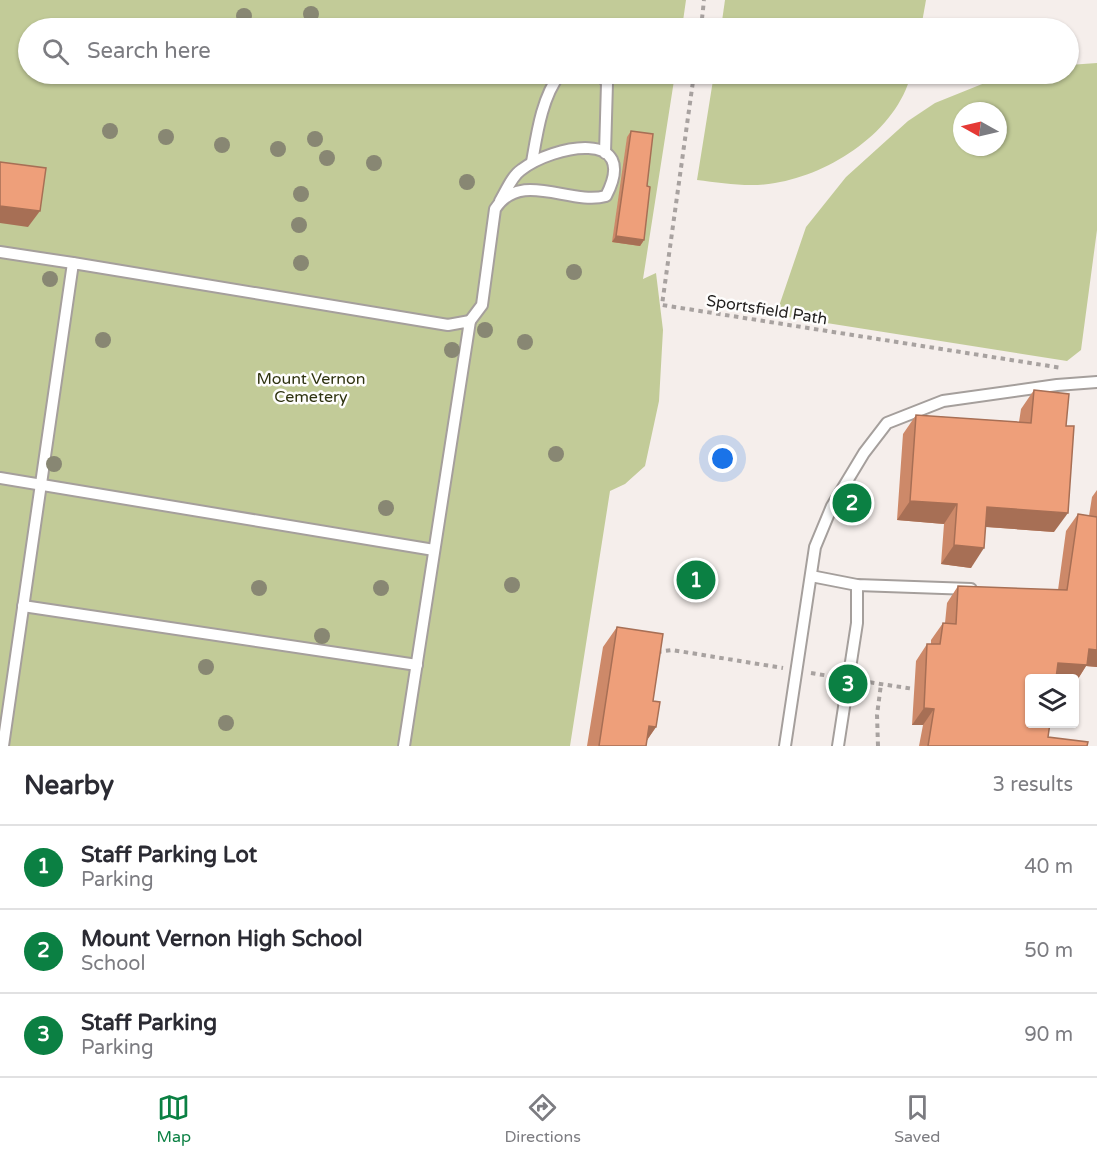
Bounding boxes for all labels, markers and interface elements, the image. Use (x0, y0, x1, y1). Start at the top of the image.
search box (18, 18, 1079, 84)
icon: search (39, 35, 72, 68)
text: Search here (87, 38, 211, 64)
north arrow (953, 102, 1007, 156)
street label: Sportsfield Path (705, 291, 829, 329)
park label: Mount Vernon Cemetery (256, 369, 366, 407)
your location (708, 444, 737, 473)
pin: 2 (832, 480, 872, 526)
pin: 1 (676, 558, 716, 602)
pin: 3 (828, 662, 868, 706)
map controls (1025, 674, 1079, 728)
button: layers (1025, 674, 1079, 728)
text: Nearby (24, 770, 114, 801)
text: 3 results (993, 773, 1073, 797)
text: Staff Parking Lot (81, 842, 257, 868)
text: 1 (37, 855, 50, 879)
text: 40 m (1024, 855, 1073, 879)
text: Parking (81, 868, 154, 892)
text: Mount Vernon High School (81, 926, 363, 952)
text: 2 (37, 939, 50, 963)
text: 50 m (1024, 939, 1073, 963)
text: School (81, 952, 145, 976)
text: Staff Parking (81, 1010, 217, 1036)
text: 3 (37, 1023, 50, 1047)
text: 90 m (1024, 1023, 1073, 1047)
text: Parking (81, 1036, 154, 1060)
tab: Map (157, 1091, 191, 1147)
tab: Directions (504, 1091, 581, 1147)
tab: Saved (894, 1091, 940, 1147)

